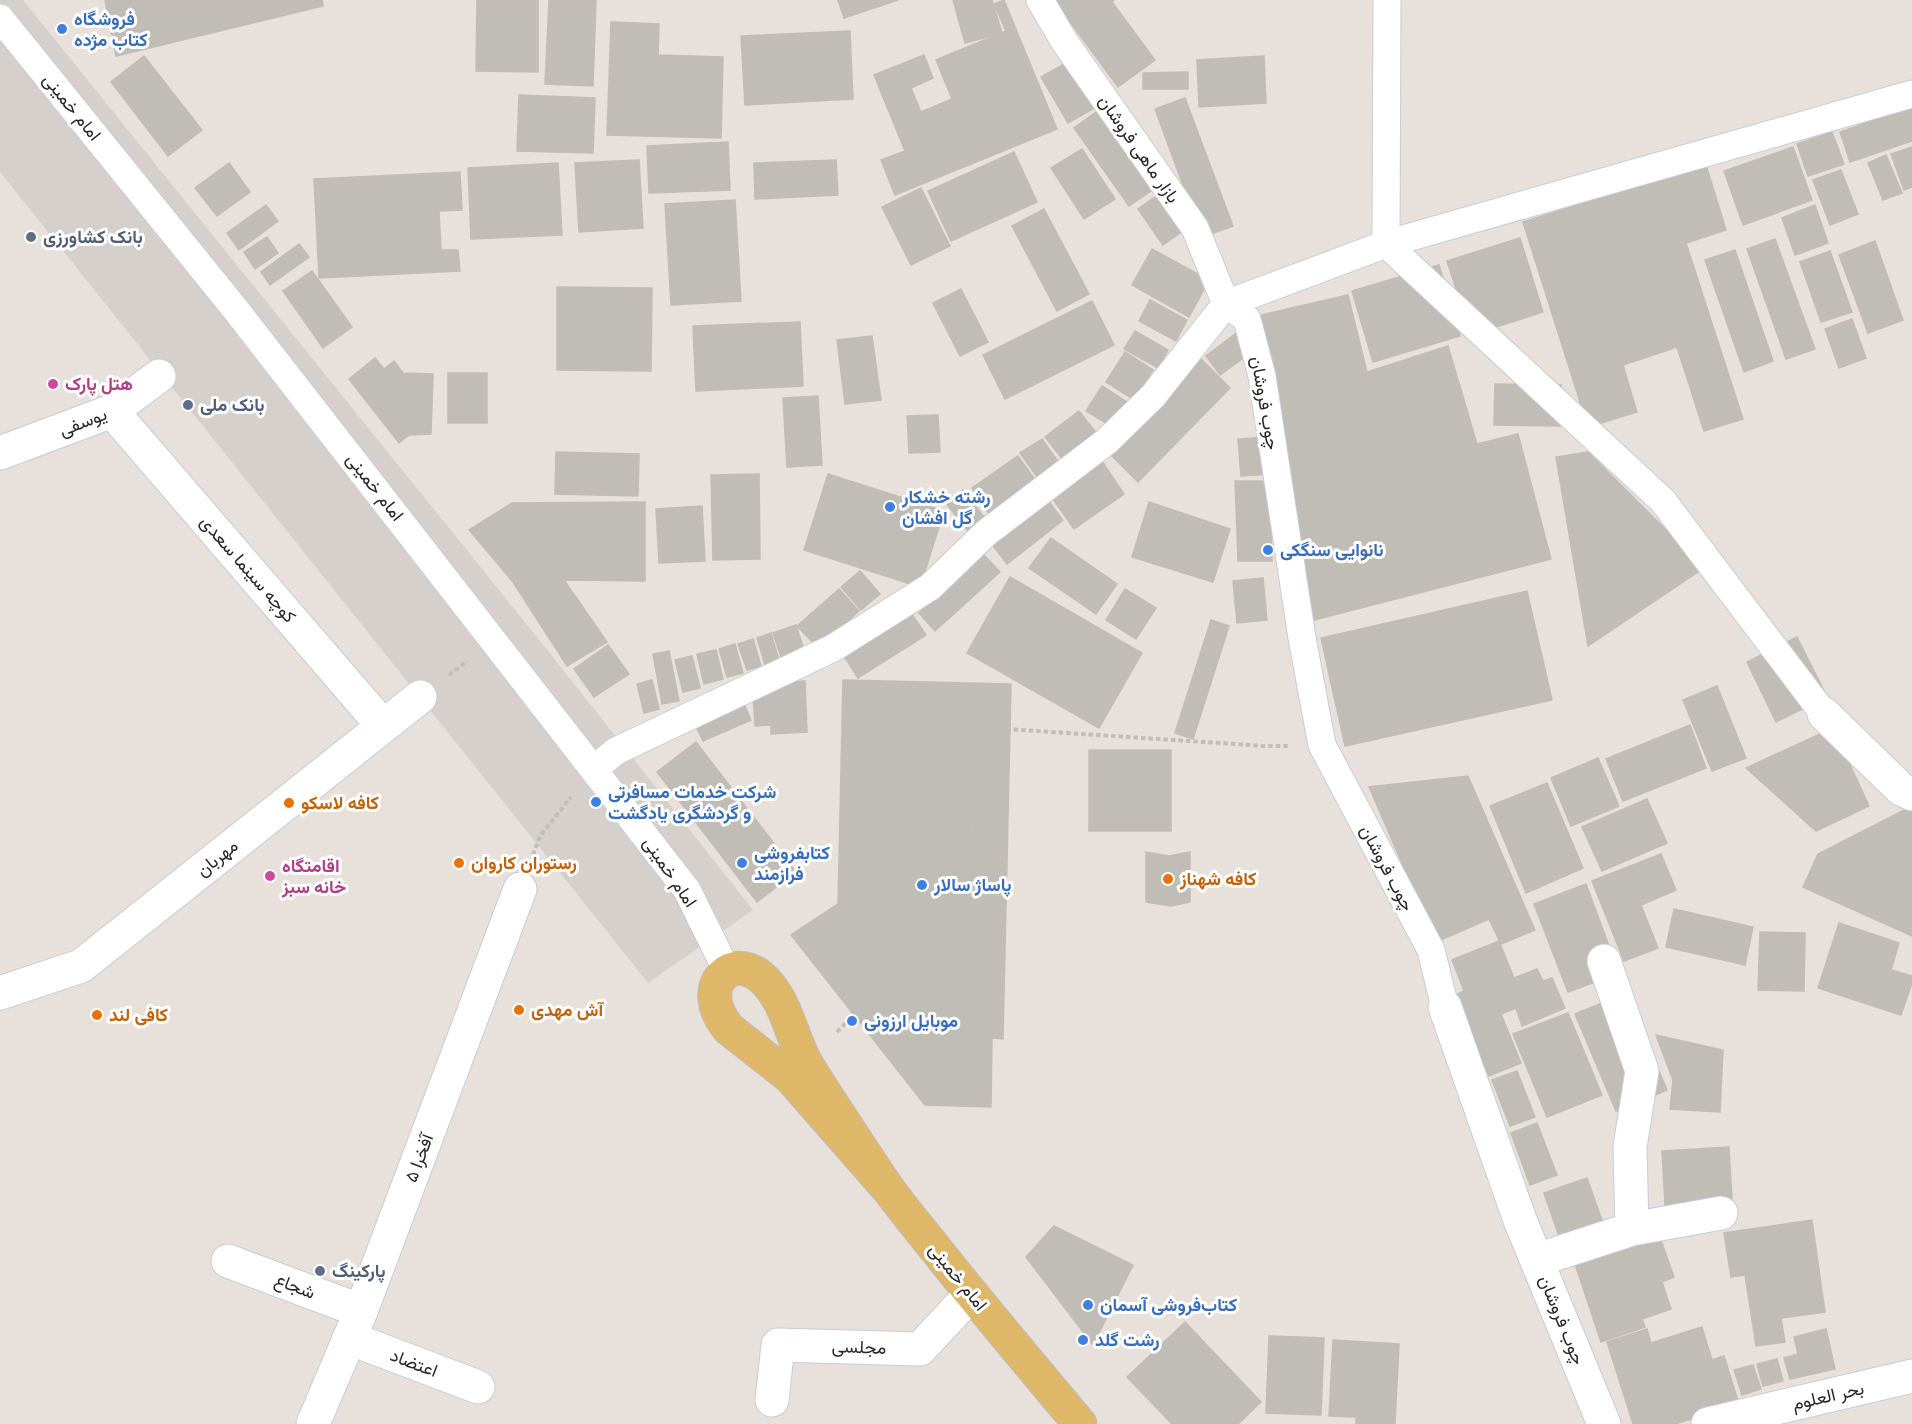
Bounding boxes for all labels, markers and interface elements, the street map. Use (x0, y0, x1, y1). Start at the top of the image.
place label: فروشگاه کتاب مژده (74, 7, 148, 51)
marker: فروشگاه کتاب مژده (55, 22, 69, 36)
street label: امام خمینی (37, 68, 107, 146)
street label: بازار ماهی فروشان (1094, 90, 1185, 207)
place label: بانک کشاورزی (43, 225, 143, 248)
marker: بانک کشاورزی (24, 230, 38, 244)
street label: چوب فروشان (1245, 354, 1285, 452)
place label: هتل پارک (65, 372, 133, 396)
marker: هتل پارک (46, 377, 60, 391)
place label: بانک ملی (200, 393, 265, 416)
marker: بانک ملی (181, 398, 195, 412)
street label: یوسفی (56, 402, 110, 441)
street label: امام خمینی (341, 448, 409, 526)
place label: رشته خشکار گل افشان (901, 485, 990, 529)
marker: رشته خشکار گل افشان (883, 500, 897, 514)
street label: کوچه سینما سعدی (195, 510, 301, 628)
place label: نانوایی سنگکی (1280, 538, 1384, 561)
marker: نانوایی سنگکی (1261, 543, 1275, 557)
place label: شرکت خدمات مسافرتی و گردشگری یادگشت (608, 780, 776, 824)
place label: کافه لاسکو (301, 791, 379, 814)
marker: شرکت خدمات مسافرتی و گردشگری یادگشت (589, 795, 603, 809)
marker: کافه لاسکو (282, 796, 296, 810)
street label: چوب فروشان (1354, 821, 1420, 915)
street label: امام خمینی (638, 832, 702, 912)
street label: مهربان (191, 834, 242, 881)
place label: کتابفروشی فرازمند (754, 841, 830, 885)
place label: رستوران کاروان (471, 851, 577, 874)
place label: اقامتگاه خانه سبز (281, 854, 346, 898)
marker: رستوران کاروان (452, 856, 466, 870)
marker: کتابفروشی فرازمند (735, 856, 749, 870)
place label: کافه شهناز (1179, 867, 1256, 890)
marker: اقامتگاه خانه سبز (263, 869, 277, 883)
marker: کافه شهناز (1161, 872, 1175, 886)
place label: پاساژ سالار (933, 873, 1012, 897)
marker: پاساژ سالار (915, 878, 929, 892)
place label: آش مهدی (531, 998, 604, 1021)
place label: کافی لند (109, 1003, 168, 1026)
marker: آش مهدی (512, 1003, 526, 1017)
marker: کافی لند (90, 1008, 104, 1022)
place label: موبایل ارزونی (864, 1009, 958, 1032)
marker: موبایل ارزونی (845, 1014, 859, 1028)
street label: آفخرا ۵ (399, 1129, 439, 1185)
street label: امام خمینی (923, 1238, 993, 1316)
place label: پارکینگ (332, 1259, 386, 1283)
marker: پارکینگ (313, 1264, 327, 1278)
street label: شجاع (271, 1267, 319, 1305)
street label: چوب فروشان (1533, 1272, 1591, 1368)
place label: کتاب‌فروشی آسمان (1100, 1293, 1237, 1316)
marker: کتاب‌فروشی آسمان (1081, 1298, 1095, 1312)
place label: رشت گلد (1095, 1328, 1159, 1351)
marker: رشت گلد (1076, 1333, 1090, 1347)
street label: مجلسی (831, 1334, 887, 1359)
street label: اعتضاد (388, 1343, 441, 1381)
street label: بحر العلوم (1790, 1376, 1866, 1416)

